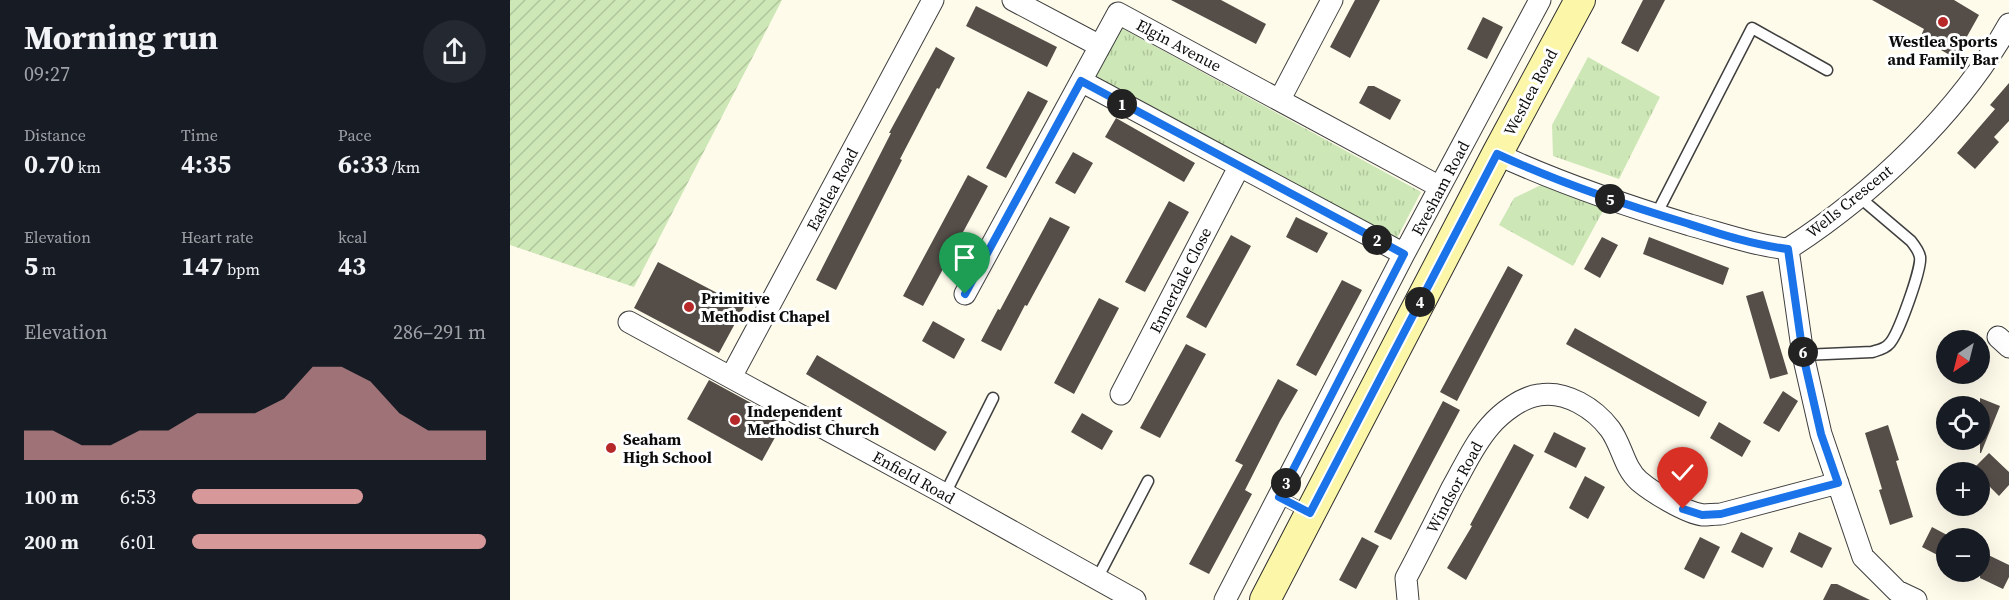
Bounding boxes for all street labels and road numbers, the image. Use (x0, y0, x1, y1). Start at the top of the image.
street label: Elgin Avenue (1133, 13, 1225, 77)
street label: Westlea Road (1498, 45, 1562, 139)
street label: Evesham Road (1406, 137, 1474, 239)
street label: Eastlea Road (801, 144, 863, 234)
street label: Wells Crescent (1801, 159, 1897, 243)
street label: Ennerdale Close (1144, 223, 1216, 337)
street label: Windsor Road (1421, 437, 1487, 537)
street label: Enfield Road (869, 445, 959, 509)

